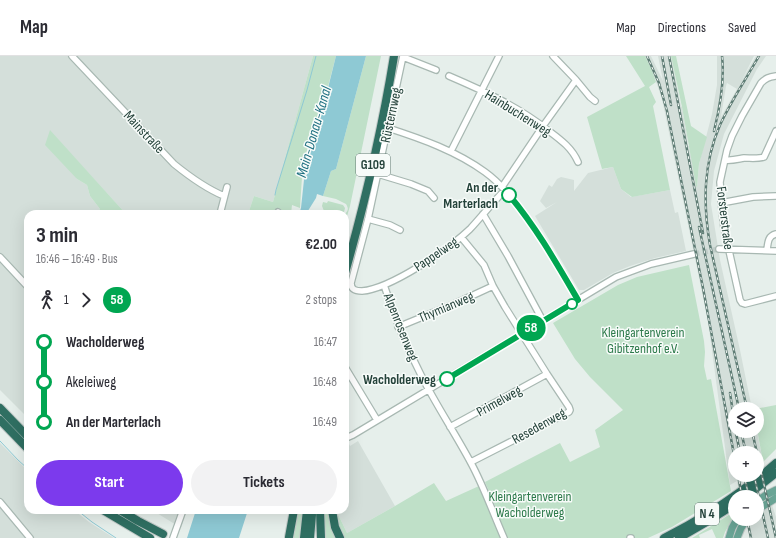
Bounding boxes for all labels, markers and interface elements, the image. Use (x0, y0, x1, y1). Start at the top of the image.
text: Map (20, 16, 48, 39)
text: Map (616, 19, 636, 36)
text: Directions (658, 19, 706, 36)
text: Saved (728, 19, 756, 36)
water label: Main-Donau-Kanal (292, 83, 336, 180)
street label: Rüsternweg (377, 85, 405, 144)
street label: Hainbuchenweg (482, 86, 555, 140)
street label: Mainstraße (120, 107, 168, 157)
road number: G109 (356, 154, 390, 176)
place label: An der Marterlach (443, 179, 499, 212)
street label: Forsterstraße (713, 186, 737, 250)
marker: An der Marterlach (501, 187, 517, 203)
text: 3 min (36, 222, 78, 249)
street label: Pappelweg (411, 233, 462, 275)
text: €2.00 (305, 235, 337, 254)
text: 16:46 – 16:49 · Bus (36, 251, 118, 267)
street label: Thymianweg (416, 288, 477, 326)
icon: walk (36, 289, 58, 311)
icon: forward (75, 289, 97, 311)
street label: Alpenrosenweg (379, 290, 422, 364)
text: 58 (111, 291, 123, 308)
text: 1 (64, 292, 69, 308)
text: 2 stops (306, 292, 337, 308)
unlabelled marker (566, 298, 578, 310)
line badge: 58 (513, 315, 549, 341)
text: 58 (525, 319, 537, 336)
park label: Kleingartenverein Gibitzenhof e.V. (602, 324, 684, 357)
text: Wacholderweg (66, 333, 144, 352)
text: 16:47 (314, 334, 337, 350)
place label: Wacholderweg (363, 371, 436, 388)
marker: Wacholderweg (439, 371, 455, 387)
text: Akeleiweg (66, 373, 116, 392)
text: 16:48 (313, 374, 337, 390)
street label: Primelweg (474, 382, 525, 420)
map controls (728, 402, 764, 526)
button: layers (728, 402, 764, 438)
street label: Resedenweg (509, 404, 569, 448)
text: An der Marterlach (66, 413, 161, 432)
text: 16:49 (313, 414, 337, 430)
button: + (728, 446, 764, 482)
button: Start (36, 460, 183, 506)
button: Tickets (191, 460, 337, 506)
park label: Kleingartenverein Wacholderweg (489, 488, 571, 521)
button: − (728, 490, 764, 526)
road number: N 4 (695, 503, 719, 525)

